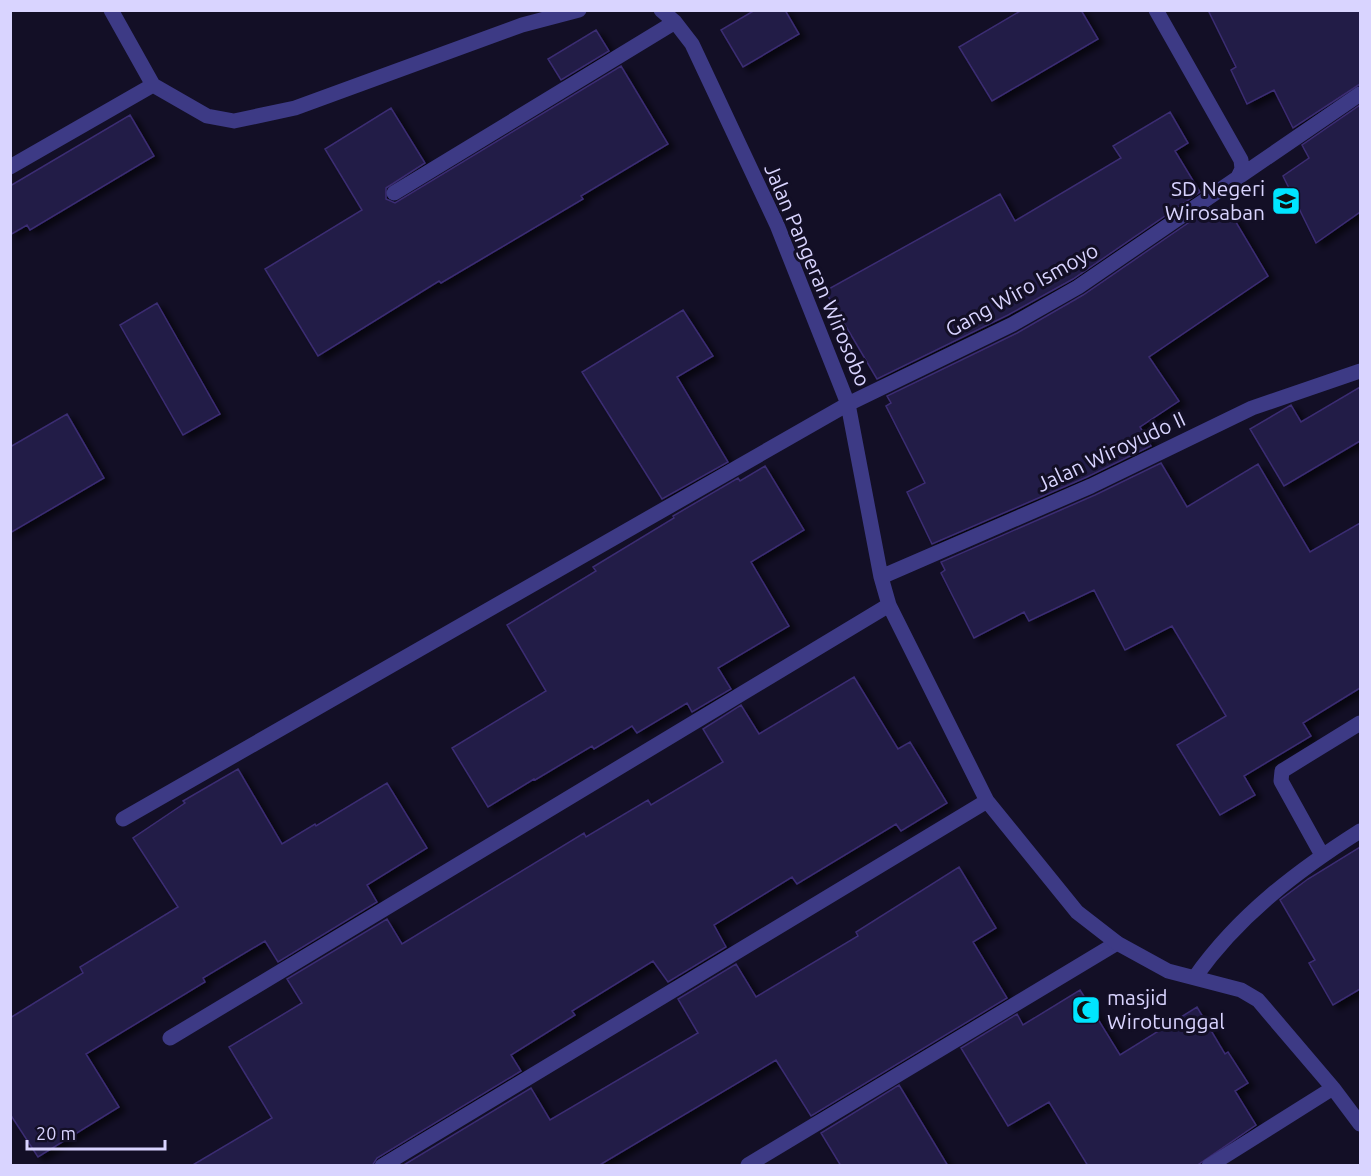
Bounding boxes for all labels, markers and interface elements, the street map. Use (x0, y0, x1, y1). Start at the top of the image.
street label: Jalan Pangeran Wirosobo (760, 160, 876, 390)
place label: SD Negeri Wirosaban (1165, 176, 1265, 224)
school or university icon: SD Negeri Wirosaban (1270, 185, 1302, 217)
street label: Gang Wiro Ismoyo (941, 237, 1102, 341)
street label: Jalan Wiroyudo II (1032, 406, 1189, 496)
place label: masjid Wirotunggal (1107, 985, 1225, 1033)
mosque icon: masjid Wirotunggal (1070, 994, 1102, 1026)
scale bar (27, 1113, 165, 1151)
text: 20 m (36, 1123, 76, 1143)

